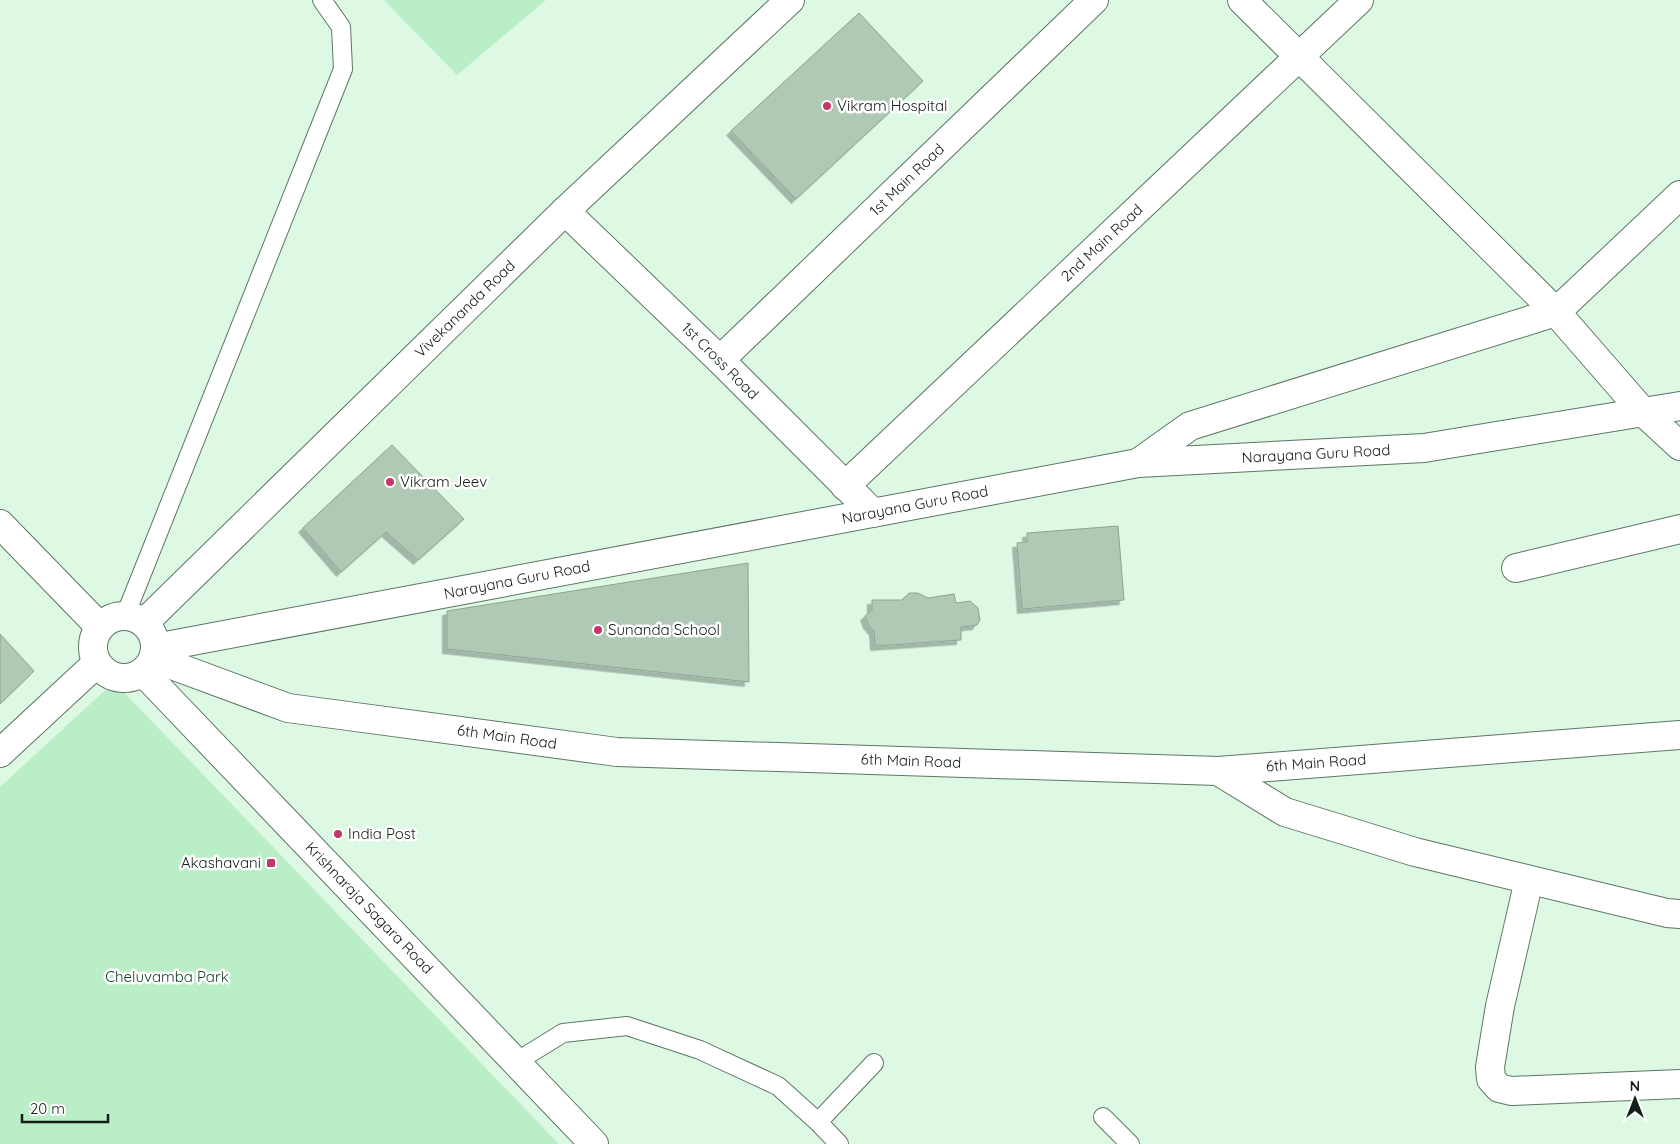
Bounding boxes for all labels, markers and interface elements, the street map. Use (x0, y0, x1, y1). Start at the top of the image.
place label: Vikram Hospital (837, 96, 948, 115)
marker: Vikram Hospital (821, 100, 833, 112)
street label: 1st Main Road (865, 139, 948, 220)
street label: 2nd Main Road (1057, 200, 1146, 285)
street label: Vivekananda Road (410, 256, 519, 361)
street label: 1st Cross Road (678, 318, 763, 403)
street label: Narayana Guru Road (1241, 440, 1391, 467)
place label: Vikram Jeev (400, 472, 487, 491)
marker: Vikram Jeev (384, 476, 396, 488)
street label: Narayana Guru Road (840, 481, 990, 528)
street label: Narayana Guru Road (442, 556, 592, 603)
place label: Sunanda School (608, 620, 720, 639)
marker: Sunanda School (592, 624, 604, 636)
street label: 6th Main Road (456, 720, 558, 753)
street label: 6th Main Road (860, 749, 962, 772)
street label: 6th Main Road (1265, 750, 1367, 775)
place label: India Post (348, 824, 416, 843)
marker: India Post (332, 828, 344, 840)
street label: Krishnaraja Sagara Road (301, 838, 437, 978)
place label: Akashavani (181, 853, 261, 872)
marker: Akashavani (265, 857, 277, 869)
park label: Cheluvamba Park (105, 967, 229, 986)
north arrow (1610, 1074, 1660, 1124)
text: N (1630, 1077, 1640, 1095)
scale bar (22, 1092, 109, 1124)
text: 20 m (30, 1099, 65, 1118)

